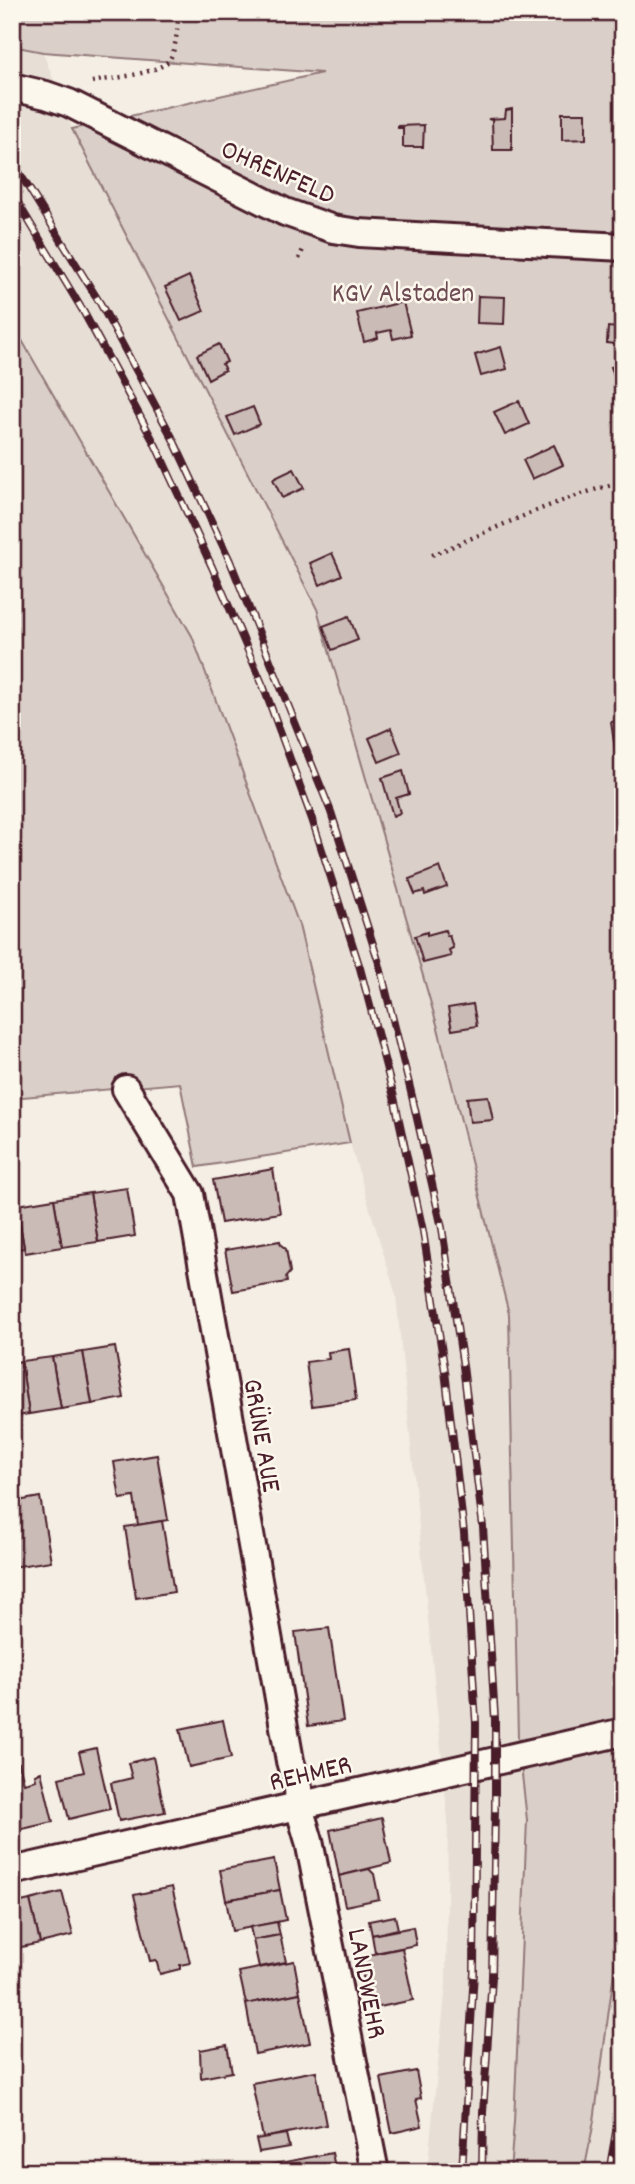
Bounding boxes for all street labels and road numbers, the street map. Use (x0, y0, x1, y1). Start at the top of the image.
street label: OHRENFELD (213, 132, 341, 218)
street label: GRÜNE AUE (229, 1376, 289, 1496)
street label: REHMER (266, 1747, 356, 1805)
street label: LANDWEHR (334, 1925, 394, 2043)

